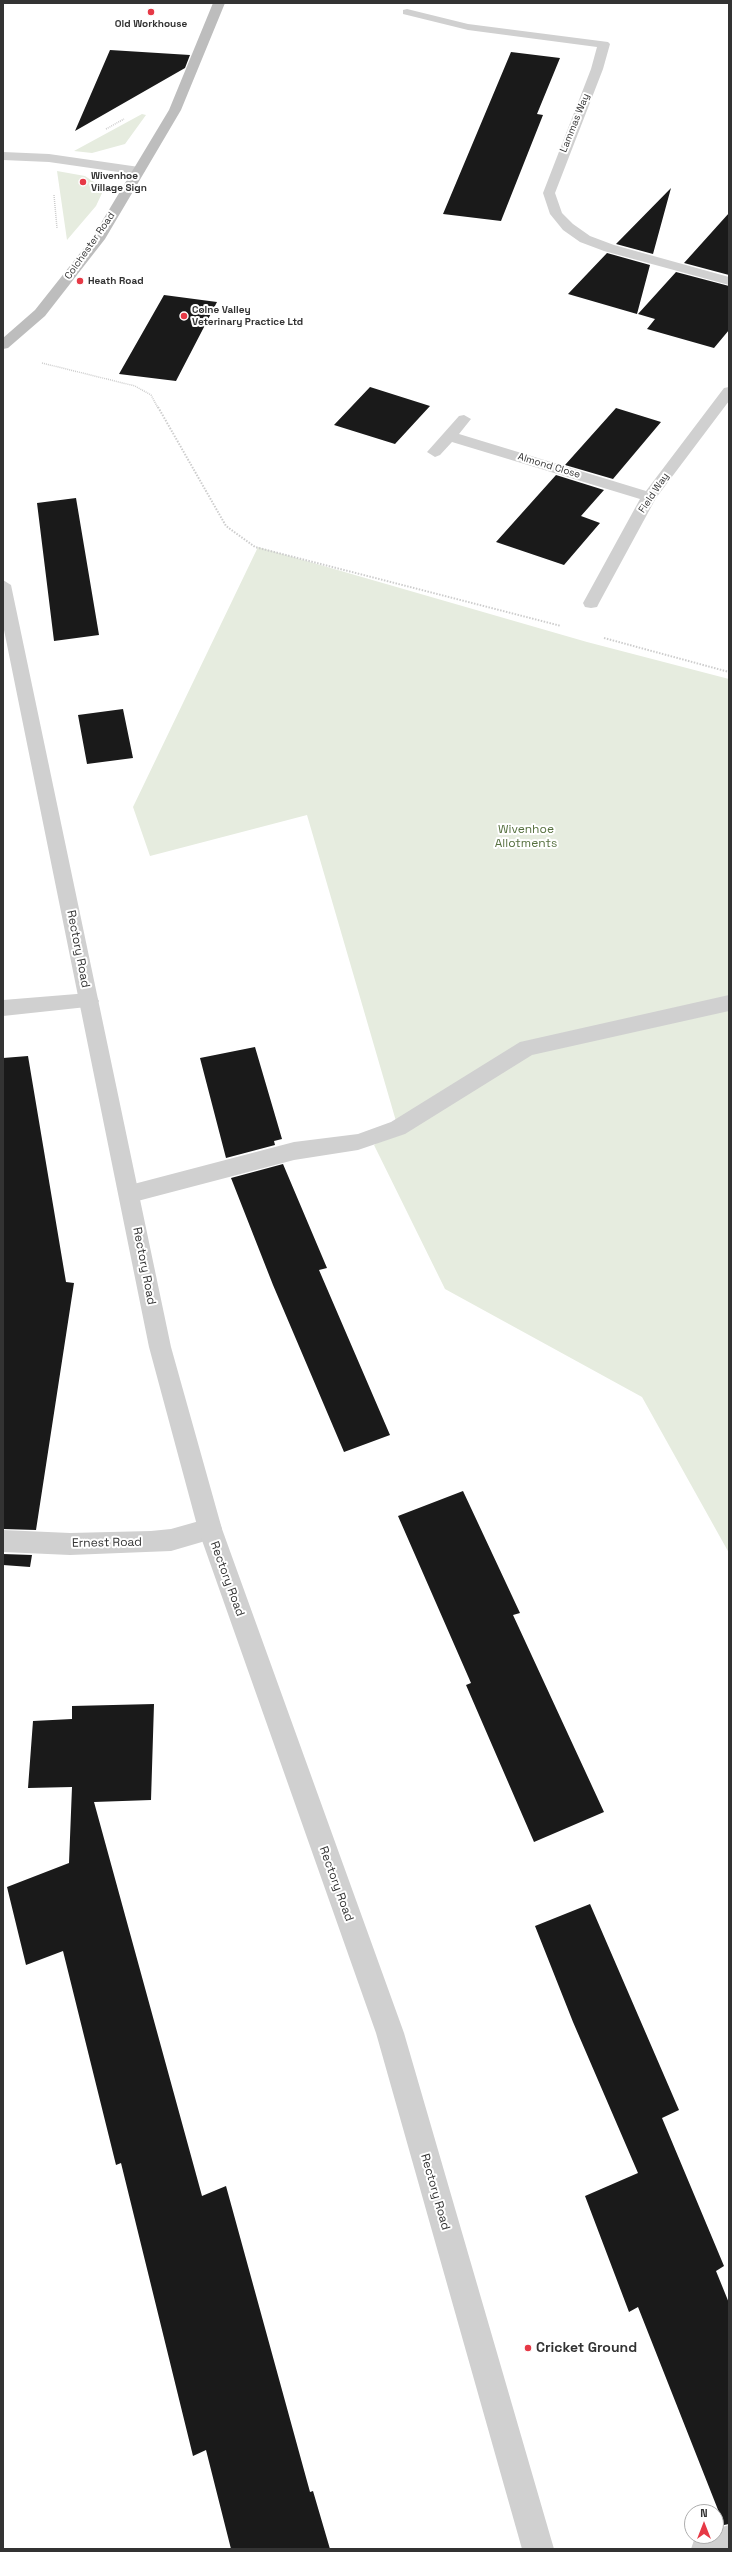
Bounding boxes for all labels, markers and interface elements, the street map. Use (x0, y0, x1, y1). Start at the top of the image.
marker: Old Workhouse (146, 7, 156, 17)
place label: Old Workhouse (115, 18, 187, 30)
street label: Lammas Way (558, 92, 592, 154)
place label: Wivenhoe Village Sign (91, 170, 147, 194)
marker: Wivenhoe Village Sign (78, 177, 88, 187)
street label: Colchester Road (62, 210, 118, 282)
place label: Heath Road (88, 275, 144, 287)
marker: Heath Road (75, 276, 85, 286)
place label: Colne Valley Veterinary Practice Ltd (192, 304, 303, 328)
marker: Colne Valley Veterinary Practice Ltd (179, 311, 189, 321)
street label: Almond Close (516, 451, 582, 481)
street label: Field Way (636, 471, 672, 515)
park label: Wivenhoe Allotments (495, 823, 557, 851)
street label: Rectory Road (63, 909, 93, 989)
street label: Rectory Road (129, 1226, 159, 1306)
street label: Ernest Road (72, 1535, 142, 1551)
street label: Rectory Road (207, 1540, 247, 1618)
street label: Rectory Road (316, 1845, 356, 1923)
street label: Rectory Road (417, 2152, 453, 2232)
place label: Cricket Ground (536, 2340, 637, 2356)
marker: Cricket Ground (523, 2343, 533, 2353)
north arrow (684, 2504, 724, 2544)
text: N (700, 2506, 708, 2520)

